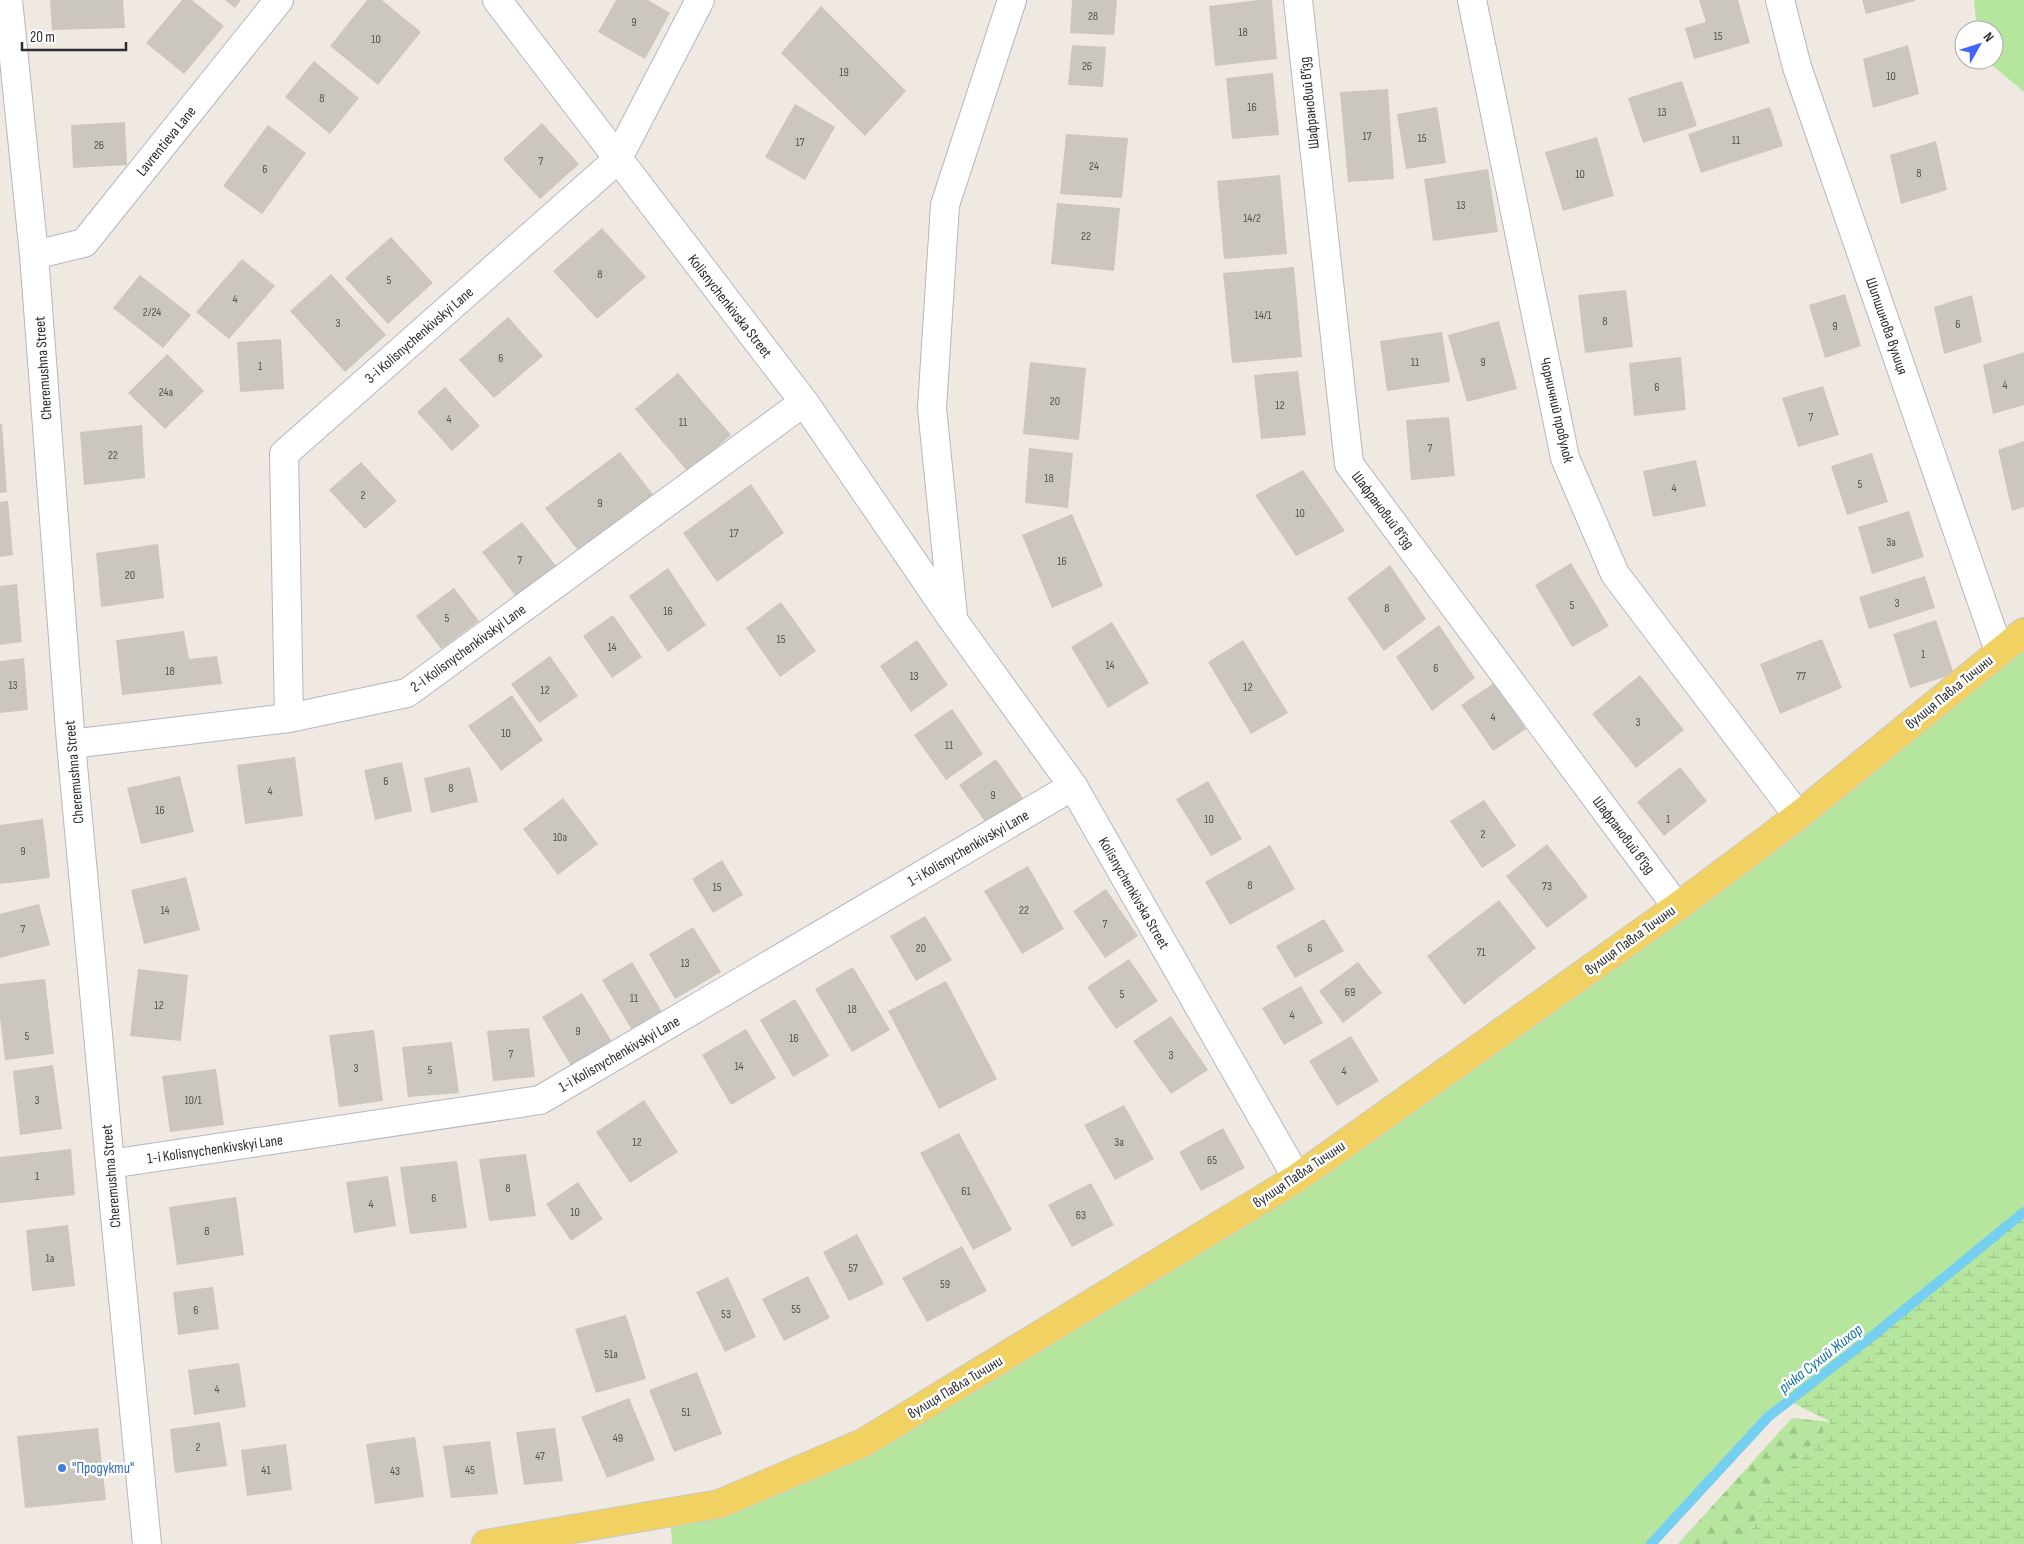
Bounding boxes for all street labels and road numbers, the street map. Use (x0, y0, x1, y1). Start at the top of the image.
street label: Шафрановий в'їзд (1295, 56, 1324, 150)
street label: Lavrentieva Lane (132, 103, 200, 180)
street label: Kolisnychenkivska Street (683, 251, 776, 362)
street label: Шипшинова вулиця (1861, 275, 1912, 377)
street label: 3-i Kolisnychenkivskyi Lane (361, 283, 478, 388)
street label: Cheremushna Street (30, 315, 57, 420)
street label: Чорничний провулок (1535, 356, 1578, 465)
street label: Шафрановий в'їзд (1347, 468, 1418, 553)
street label: 2-i Kolisnychenkivskyi Lane (407, 600, 530, 697)
street label: вулиця Павла Тичини (1902, 651, 1997, 734)
street label: Cheremushna Street (60, 719, 88, 824)
street label: Шафрановий в'їзд (1588, 793, 1659, 878)
street label: 1-i Kolisnychenkivskyi Lane (904, 806, 1032, 891)
street label: Kolisnychenkivska Street (1094, 834, 1174, 953)
street label: вулиця Павла Тичини (1581, 901, 1679, 980)
street label: 1-i Kolisnychenkivskyi Lane (555, 1012, 683, 1097)
street label: Cheremushna Street (97, 1123, 125, 1228)
street label: 1-i Kolisnychenkivskyi Lane (146, 1131, 284, 1168)
street label: вулиця Павла Тичини (1249, 1137, 1349, 1212)
street label: вулиця Павла Тичини (904, 1352, 1006, 1423)

